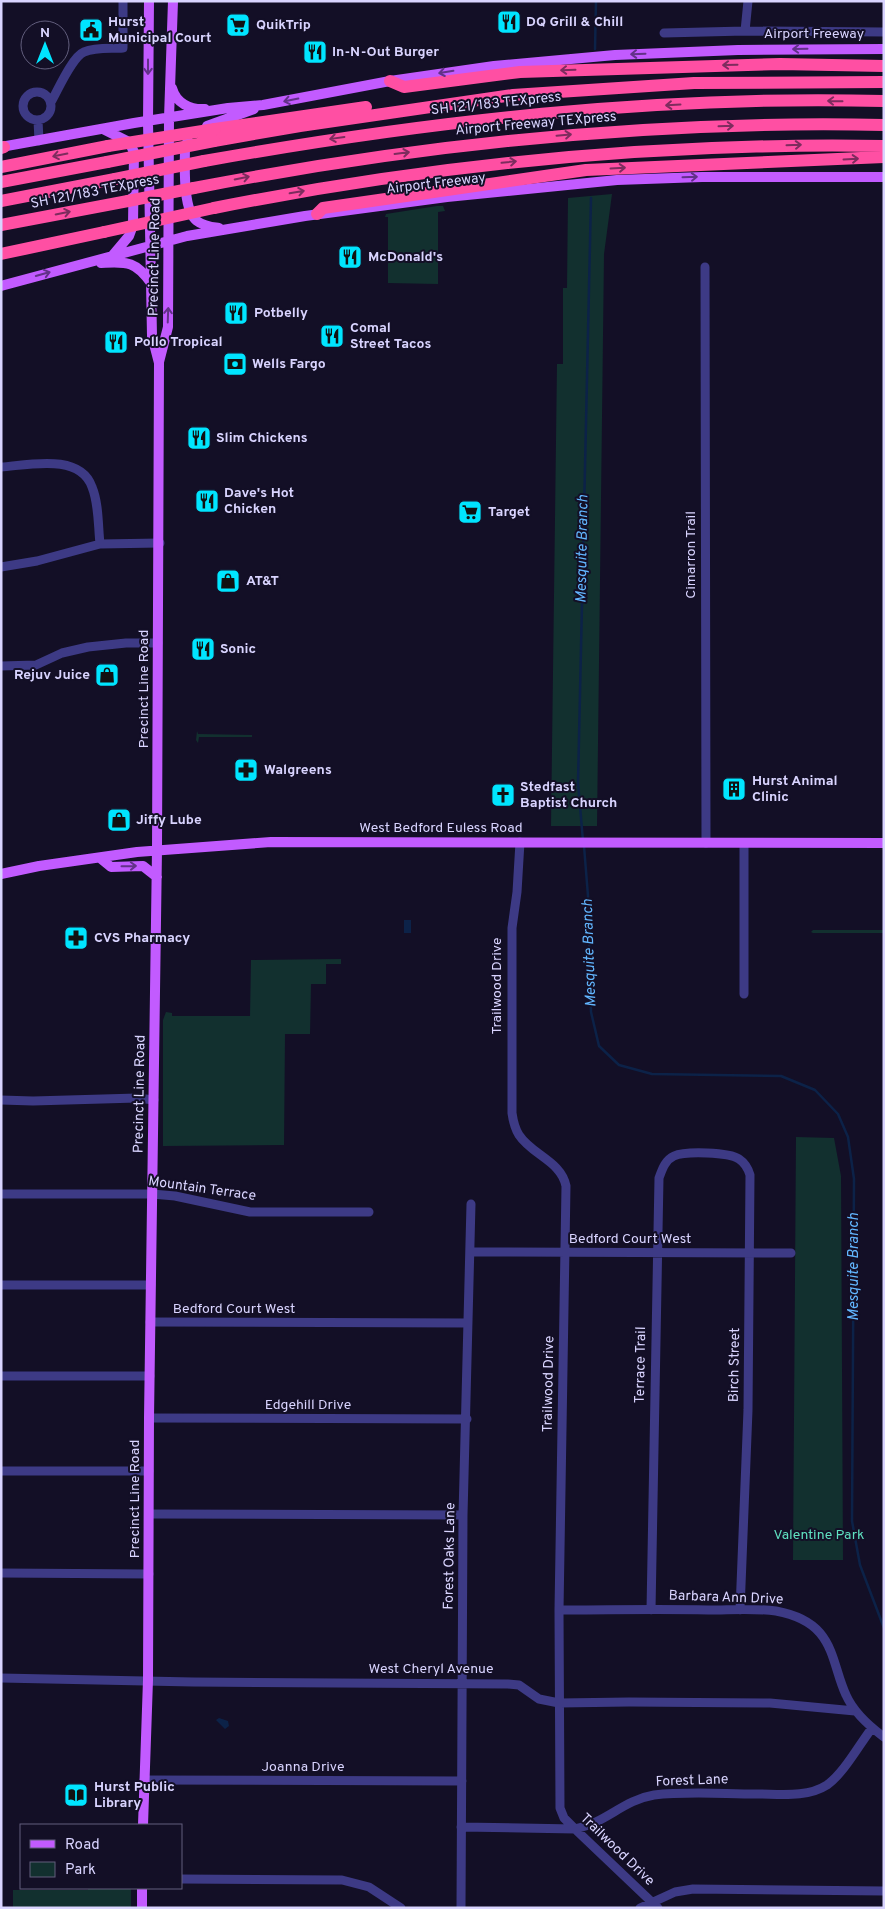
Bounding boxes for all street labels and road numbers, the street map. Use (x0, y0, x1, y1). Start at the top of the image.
street label: Airport Freeway (764, 26, 864, 43)
street label: SH 121/183 TEXpress (430, 89, 562, 119)
street label: Airport Freeway TEXpress (455, 108, 617, 140)
street label: Airport Freeway (385, 169, 487, 199)
street label: SH 121/183 TEXpress (29, 171, 161, 213)
street label: Precinct Line Road (145, 198, 165, 316)
street label: Cimarron Trail (683, 511, 700, 599)
street label: Precinct Line Road (136, 630, 153, 748)
street label: West Bedford Euless Road (359, 820, 523, 837)
street label: Trailwood Drive (489, 938, 506, 1034)
street label: Precinct Line Road (130, 1035, 150, 1153)
street label: Mountain Terrace (147, 1173, 257, 1205)
street label: Bedford Court West (569, 1231, 691, 1248)
street label: Bedford Court West (173, 1301, 295, 1318)
street label: Terrace Trail (632, 1326, 650, 1404)
street label: Birch Street (726, 1328, 744, 1402)
street label: Trailwood Drive (540, 1335, 558, 1433)
street label: Edgehill Drive (265, 1397, 351, 1414)
street label: Precinct Line Road (127, 1440, 144, 1558)
street label: Forest Oaks Lane (441, 1502, 459, 1610)
street label: Barbara Ann Drive (668, 1587, 784, 1609)
street label: West Cheryl Avenue (369, 1661, 493, 1678)
street label: Joanna Drive (261, 1759, 345, 1776)
street label: Forest Lane (655, 1771, 729, 1791)
street label: Trailwood Drive (576, 1810, 658, 1890)

